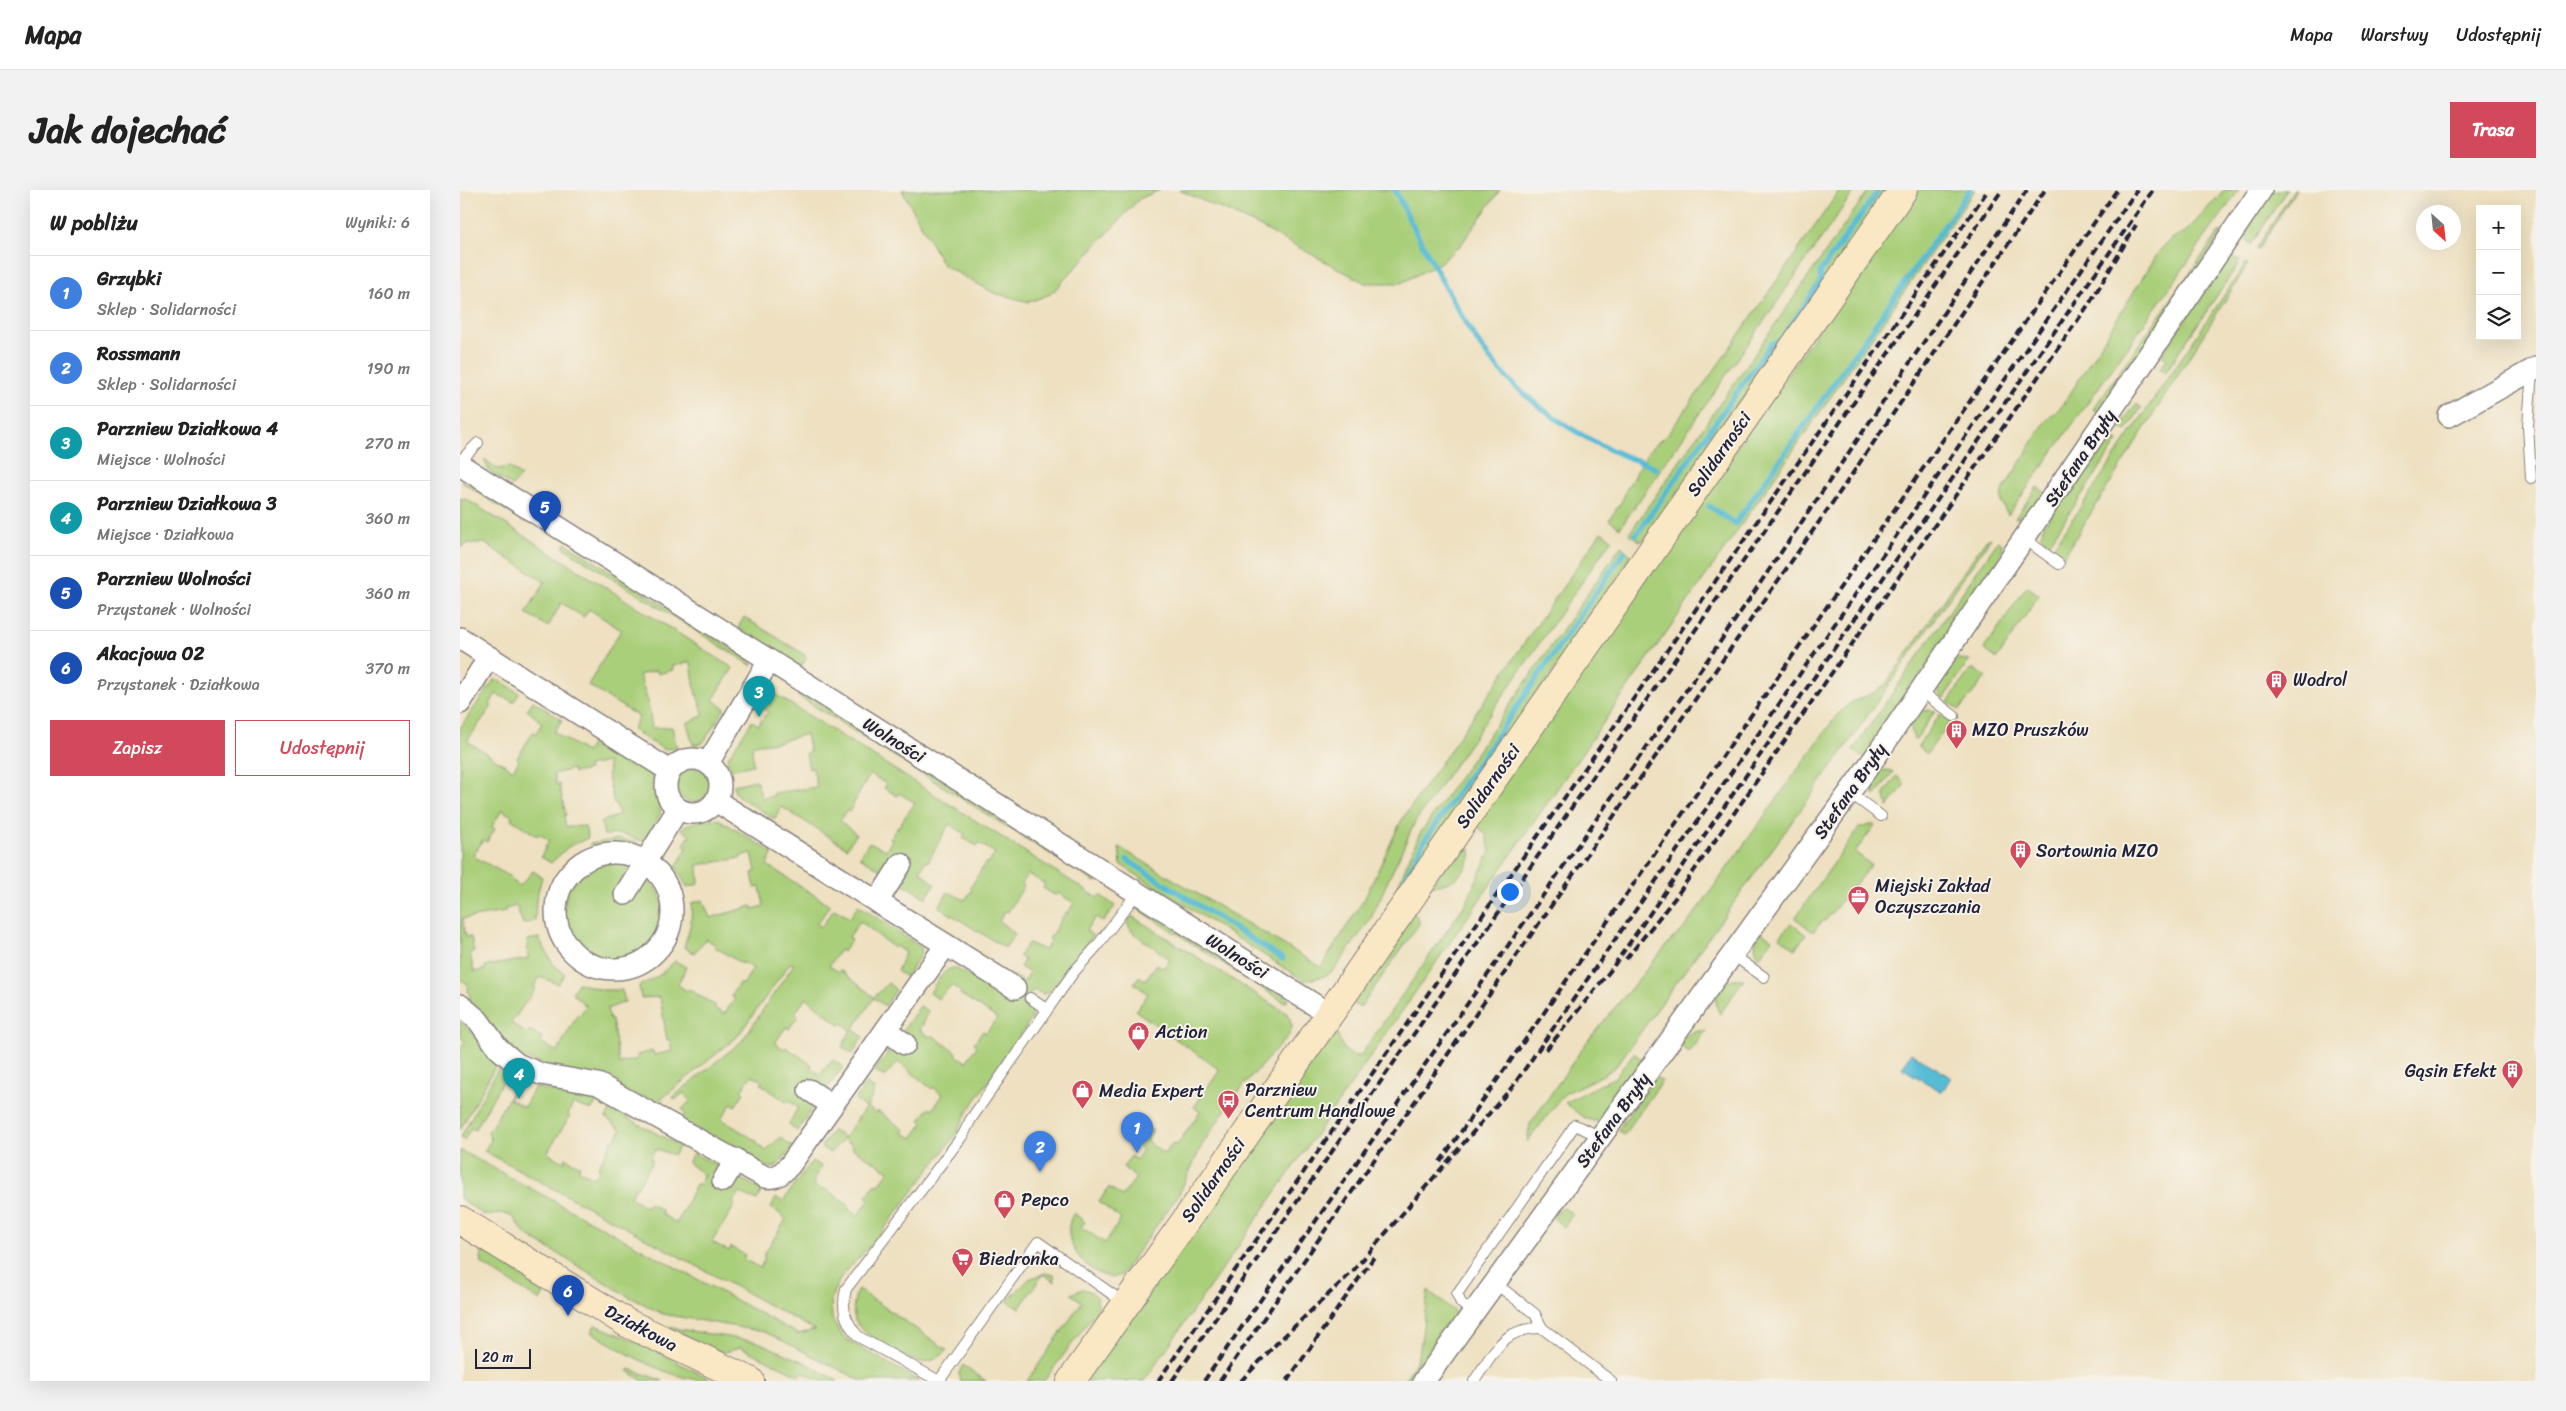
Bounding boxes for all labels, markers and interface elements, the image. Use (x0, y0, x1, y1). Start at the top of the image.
text: Mapa (25, 14, 81, 56)
text: Mapa (2290, 19, 2333, 51)
text: Warstwy (2361, 19, 2428, 51)
text: Udostępnij (2456, 19, 2541, 51)
text: Jak dojechać (30, 99, 226, 161)
button: Trasa (2450, 102, 2536, 158)
text: W pobliżu (50, 204, 138, 242)
north arrow (2416, 205, 2461, 250)
map controls (2476, 205, 2521, 340)
button: + (2476, 205, 2521, 250)
text: Wyniki: 6 (345, 208, 410, 237)
button: − (2476, 250, 2521, 295)
text: Grzybki (97, 262, 161, 295)
text: 1 (63, 279, 69, 308)
text: 160 m (367, 279, 410, 308)
text: Sklep · Solidarności (97, 295, 236, 324)
button: layers (2476, 295, 2521, 340)
text: Rossmann (97, 337, 180, 370)
text: 2 (61, 354, 71, 383)
text: 190 m (367, 354, 410, 383)
text: Sklep · Solidarności (97, 370, 236, 399)
street label: Stefana Bryły (2035, 402, 2125, 513)
street label: Solidarności (1678, 404, 1761, 503)
text: Parzniew Działkowa 4 (97, 412, 278, 445)
text: 3 (62, 429, 70, 458)
text: 270 m (365, 429, 410, 458)
text: Miejsce · Wolności (97, 445, 225, 474)
text: Parzniew Działkowa 3 (97, 487, 277, 520)
pin: 5 (529, 491, 561, 532)
text: 4 (61, 504, 71, 533)
text: 360 m (366, 504, 410, 533)
text: Miejsce · Działkowa (97, 520, 234, 549)
text: Parzniew Wolności (97, 562, 251, 595)
text: 5 (61, 579, 71, 608)
text: 360 m (366, 579, 410, 608)
text: Przystanek · Wolności (97, 595, 251, 624)
text: Akacjowa 02 (97, 637, 204, 670)
text: 6 (61, 654, 71, 683)
text: 370 m (366, 654, 410, 683)
place label: Wodrol (2293, 664, 2348, 696)
building icon: Wodrol (2265, 668, 2289, 699)
text: Przystanek · Działkowa (97, 670, 260, 699)
pin: 3 (743, 676, 775, 717)
street label: Wolności (856, 708, 933, 772)
place label: MZO Pruszków (1972, 714, 2089, 746)
building icon: MZO Pruszków (1944, 718, 1968, 749)
button: Zapisz (50, 720, 225, 776)
button: Udostępnij (235, 720, 410, 776)
street label: Stefana Bryły (1805, 735, 1896, 846)
street label: Solidarności (1447, 736, 1530, 835)
place label: Sortownia MZO (2036, 835, 2158, 867)
building icon: Sortownia MZO (2008, 839, 2032, 870)
place label: Miejski Zakład Oczyszczania (1875, 870, 1992, 923)
your location (1497, 879, 1523, 905)
office icon: Miejski Zakład Oczyszczania (1847, 884, 1871, 915)
street label: Wolności (1199, 924, 1276, 988)
place label: Action (1154, 1016, 1208, 1048)
shop icon: Action (1127, 1020, 1151, 1051)
place label: Gąsin Efekt (2405, 1055, 2497, 1087)
pin: 4 (503, 1058, 535, 1099)
building icon: Gąsin Efekt (2501, 1059, 2525, 1090)
street label: Stefana Bryły (1567, 1065, 1659, 1175)
place label: Parzniew Centrum Handlowe (1245, 1074, 1396, 1127)
place label: Media Expert (1099, 1075, 1204, 1107)
shop icon: Media Expert (1071, 1079, 1095, 1110)
bus stop icon: Parzniew Centrum Handlowe (1217, 1088, 1241, 1119)
pin: 1 (1121, 1112, 1153, 1153)
street label: Solidarności (1172, 1130, 1255, 1229)
pin: 2 (1024, 1131, 1056, 1172)
place label: Pepco (1021, 1184, 1069, 1216)
shop icon: Pepco (993, 1188, 1017, 1219)
place label: Biedronka (979, 1243, 1059, 1275)
supermarket icon: Biedronka (951, 1247, 975, 1278)
pin: 6 (552, 1275, 584, 1316)
street label: Działkowa (599, 1295, 683, 1361)
text: 20 m (482, 1345, 513, 1370)
scale bar (475, 1346, 531, 1369)

